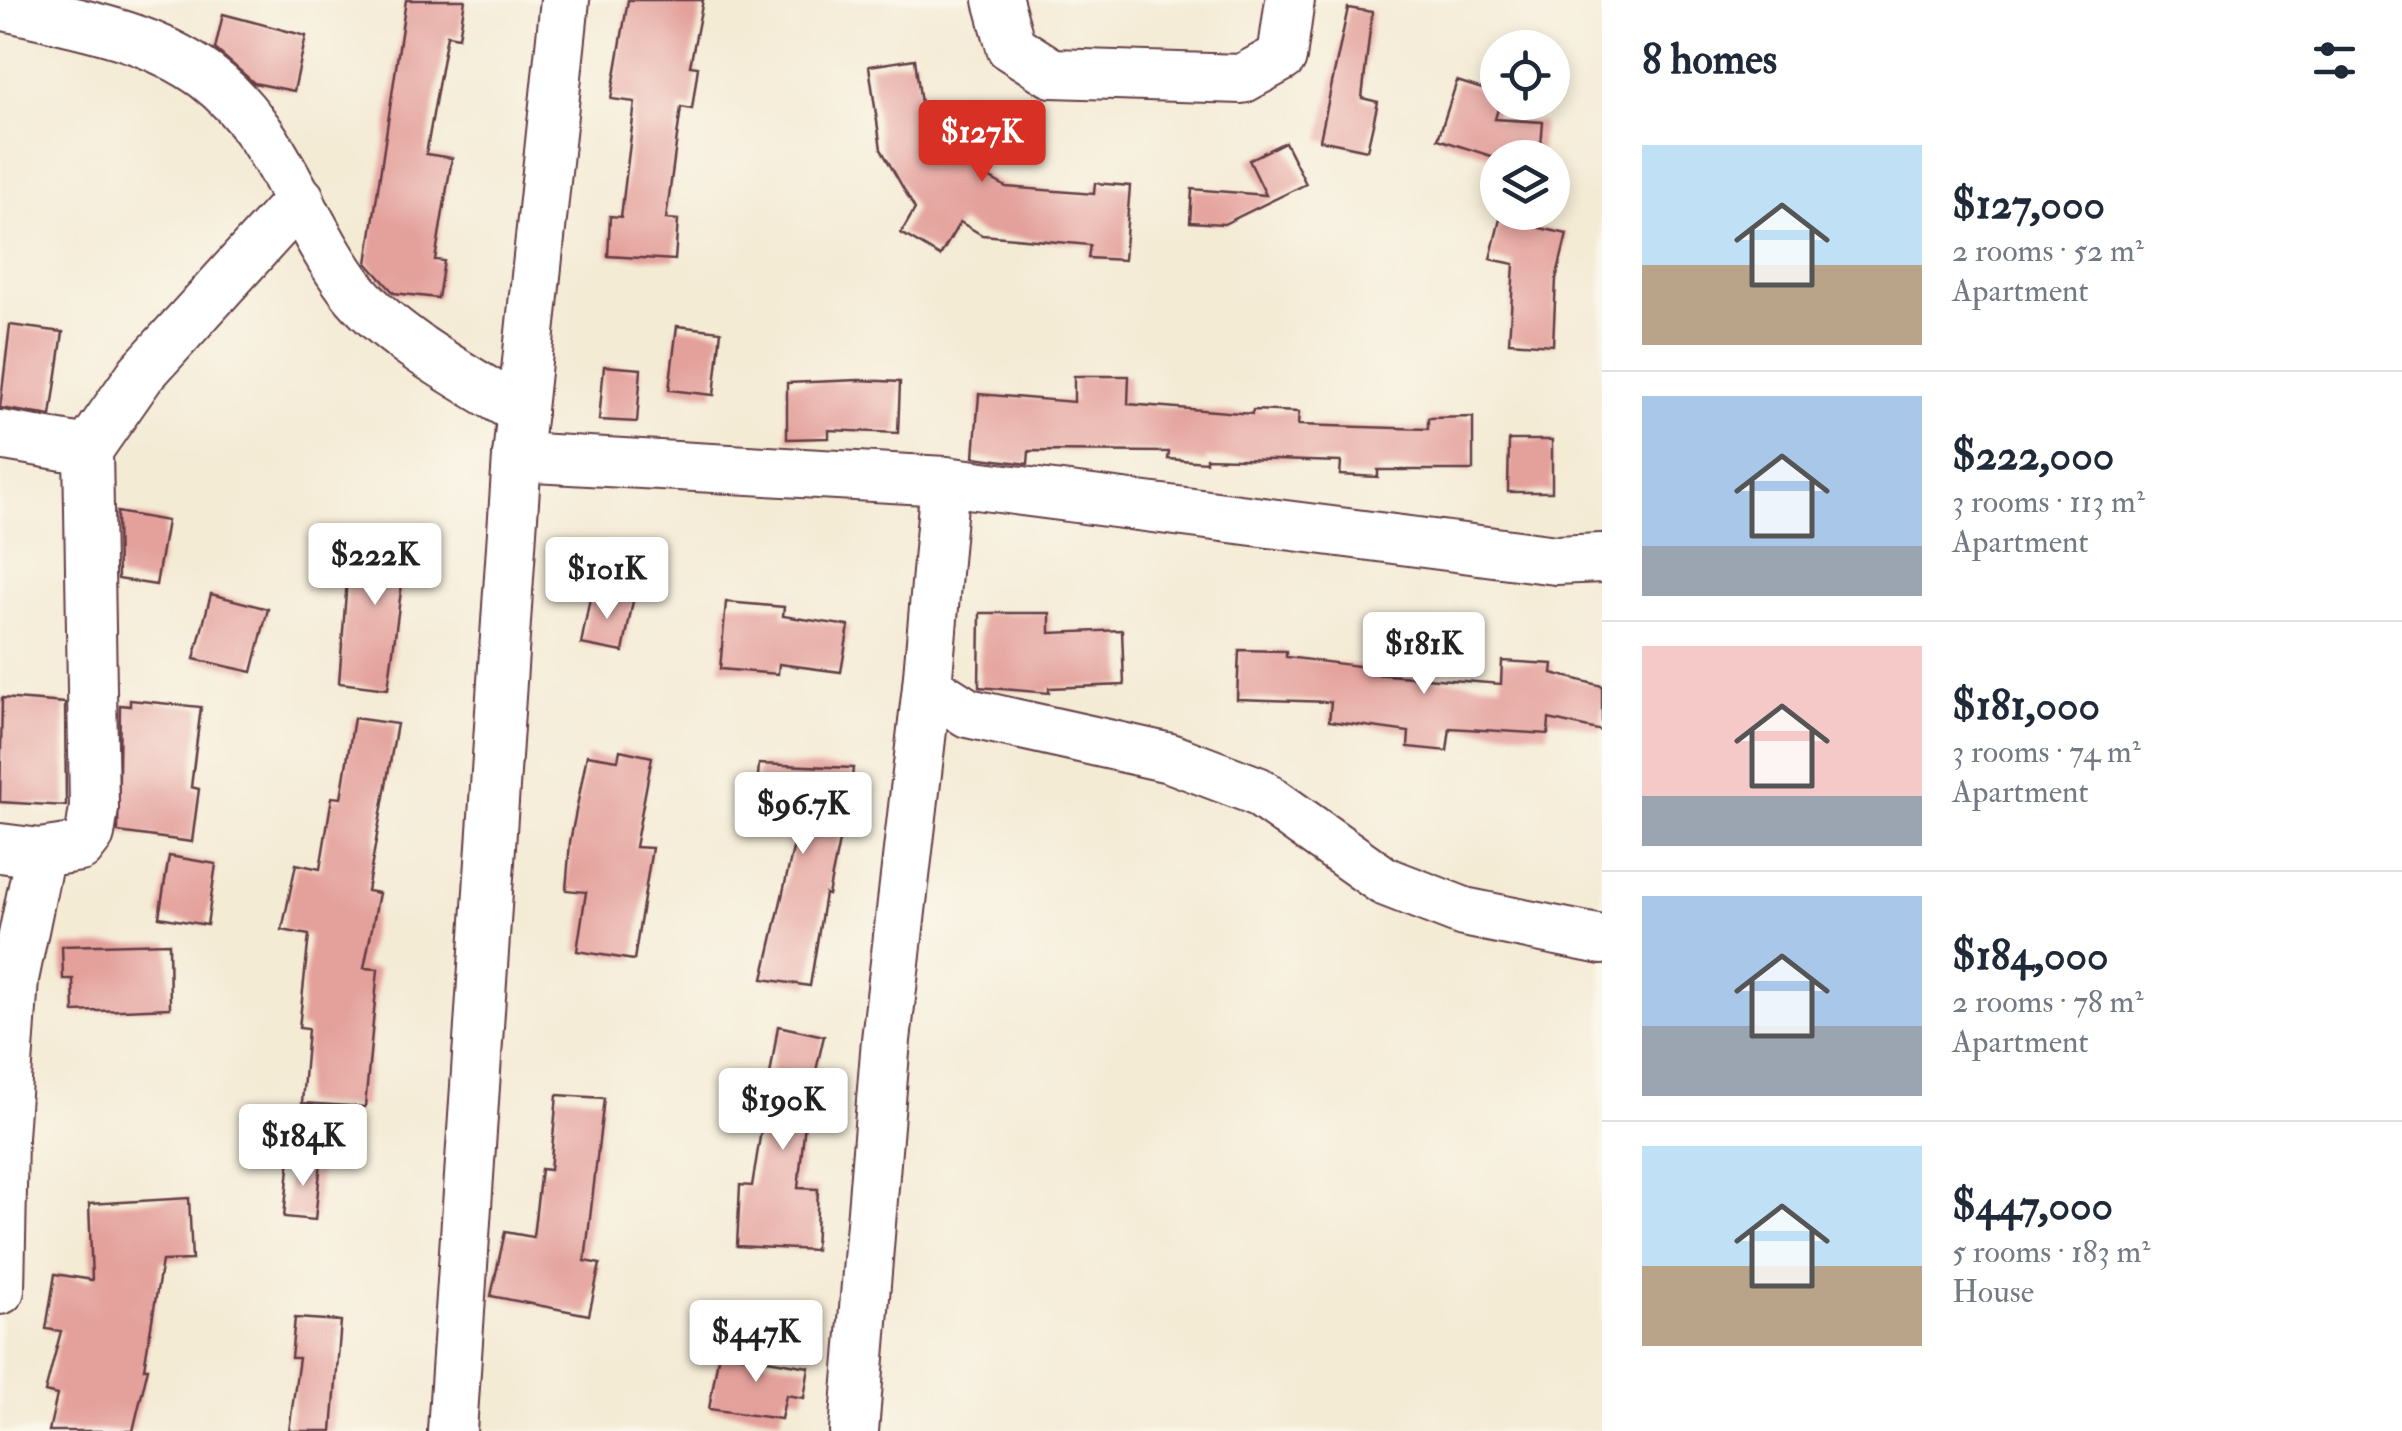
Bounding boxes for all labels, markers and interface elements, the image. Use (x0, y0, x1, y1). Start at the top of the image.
map controls (1480, 30, 1570, 230)
button: locate (1480, 30, 1570, 120)
icon: filters (2307, 33, 2362, 88)
text: 8 homes (1642, 34, 1777, 86)
pin: $127K (912, 100, 1052, 185)
text: $127K (941, 112, 1023, 152)
button: layers (1480, 140, 1570, 230)
text: $127,000 (1952, 179, 2105, 231)
icon: home (1722, 185, 1842, 305)
text: 2 rooms · 52 m² (1952, 231, 2144, 271)
text: Apartment (1952, 271, 2089, 311)
text: $222,000 (1952, 430, 2114, 482)
icon: home (1722, 436, 1842, 556)
text: 3 rooms · 113 m² (1952, 482, 2145, 522)
text: Apartment (1952, 522, 2089, 562)
pin: $222K (305, 523, 445, 608)
text: $222K (330, 535, 420, 575)
pin: $101K (537, 537, 677, 622)
text: $101K (567, 549, 647, 589)
pin: $181K (1354, 612, 1494, 697)
text: $181K (1385, 624, 1463, 664)
text: $181,000 (1952, 680, 2100, 732)
icon: home (1722, 686, 1842, 806)
text: 3 rooms · 74 m² (1952, 732, 2141, 772)
pin: $96.7K (722, 772, 884, 857)
text: Apartment (1952, 772, 2089, 812)
text: $96.7K (757, 784, 849, 824)
text: $184,000 (1952, 930, 2109, 982)
icon: home (1722, 936, 1842, 1056)
text: 2 rooms · 78 m² (1952, 982, 2143, 1022)
text: Apartment (1952, 1022, 2089, 1062)
pin: $190K (713, 1068, 853, 1153)
text: $190K (741, 1080, 825, 1120)
pin: $184K (233, 1104, 373, 1189)
text: $184K (261, 1116, 345, 1156)
text: $447,000 (1952, 1180, 2113, 1232)
icon: home (1722, 1186, 1842, 1306)
text: 5 rooms · 183 m² (1952, 1232, 2150, 1272)
text: House (1952, 1272, 2034, 1312)
pin: $447K (686, 1300, 826, 1385)
text: $447K (712, 1312, 800, 1352)

